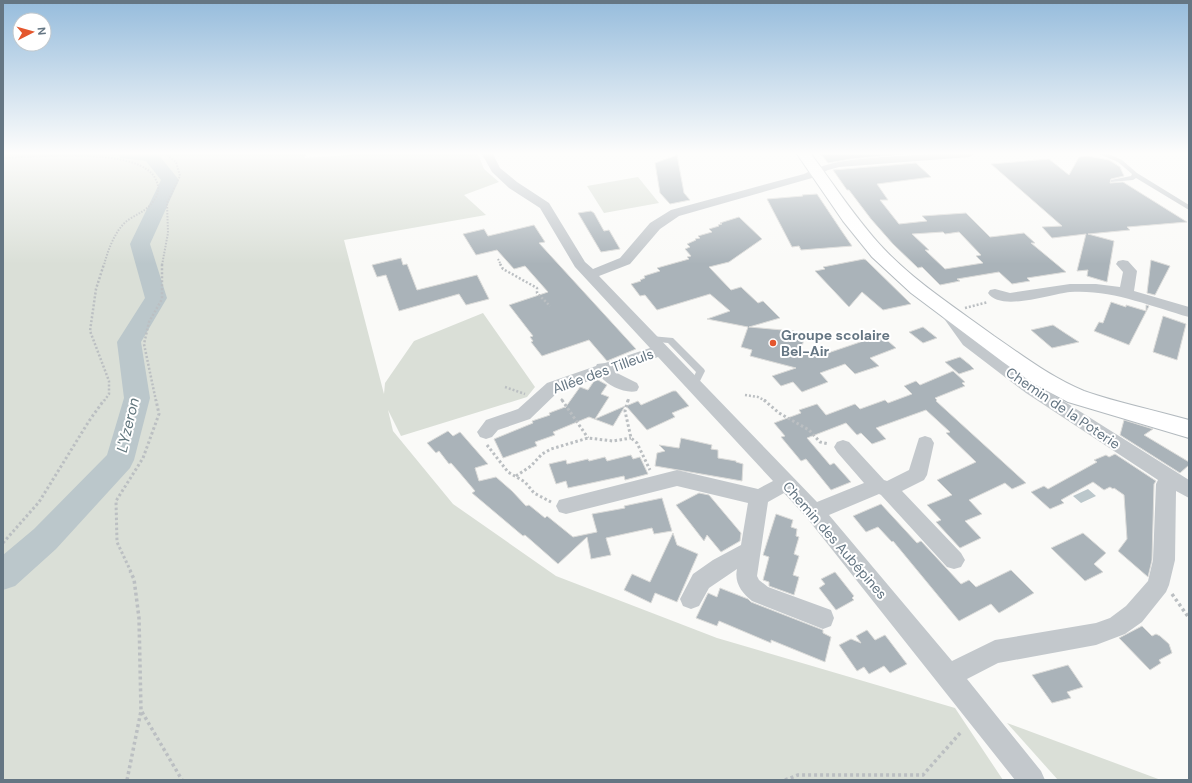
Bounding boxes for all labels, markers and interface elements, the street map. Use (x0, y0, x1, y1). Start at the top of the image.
north arrow (12, 12, 52, 52)
text: N (35, 26, 49, 36)
place label: Groupe scolaire Bel-Air (781, 326, 890, 360)
marker: Groupe scolaire Bel-Air (768, 338, 778, 348)
street label: Allée des Tilleuls (550, 344, 656, 398)
street label: Chemin de la Poterie (1002, 363, 1124, 453)
water label: L'Yzeron (112, 395, 144, 454)
street label: Chemin des Aubépines (779, 477, 891, 603)

